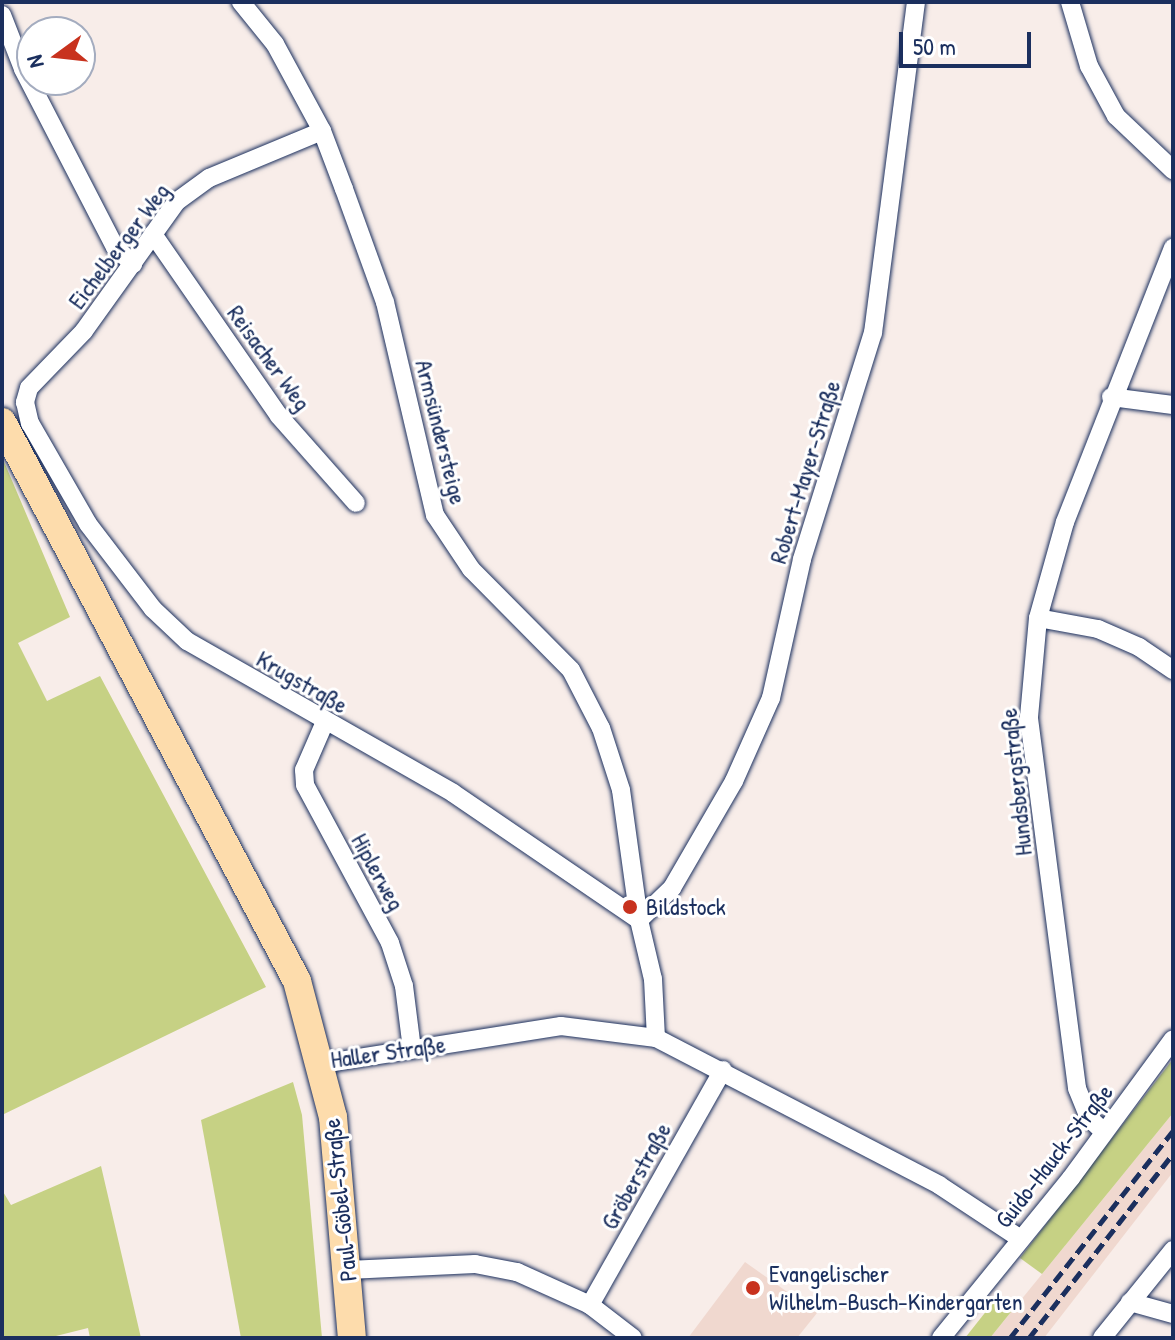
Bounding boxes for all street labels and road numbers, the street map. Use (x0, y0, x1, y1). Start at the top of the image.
street label: Eichelberger Weg (62, 177, 176, 315)
street label: Reisacher Weg (221, 300, 317, 416)
street label: Armsündersteige (409, 357, 473, 507)
street label: Robert-Mayer-Straße (763, 377, 847, 567)
street label: Krugstraße (251, 644, 353, 720)
street label: Hundsbergstraße (994, 707, 1038, 857)
street label: Hiplerweg (345, 829, 411, 915)
street label: Haller Straße (329, 1030, 447, 1074)
street label: Guido-Hauck-Straße (989, 1078, 1119, 1234)
street label: Paul-Göbel-Straße (317, 1117, 363, 1283)
street label: Gröberstraße (595, 1118, 677, 1234)

